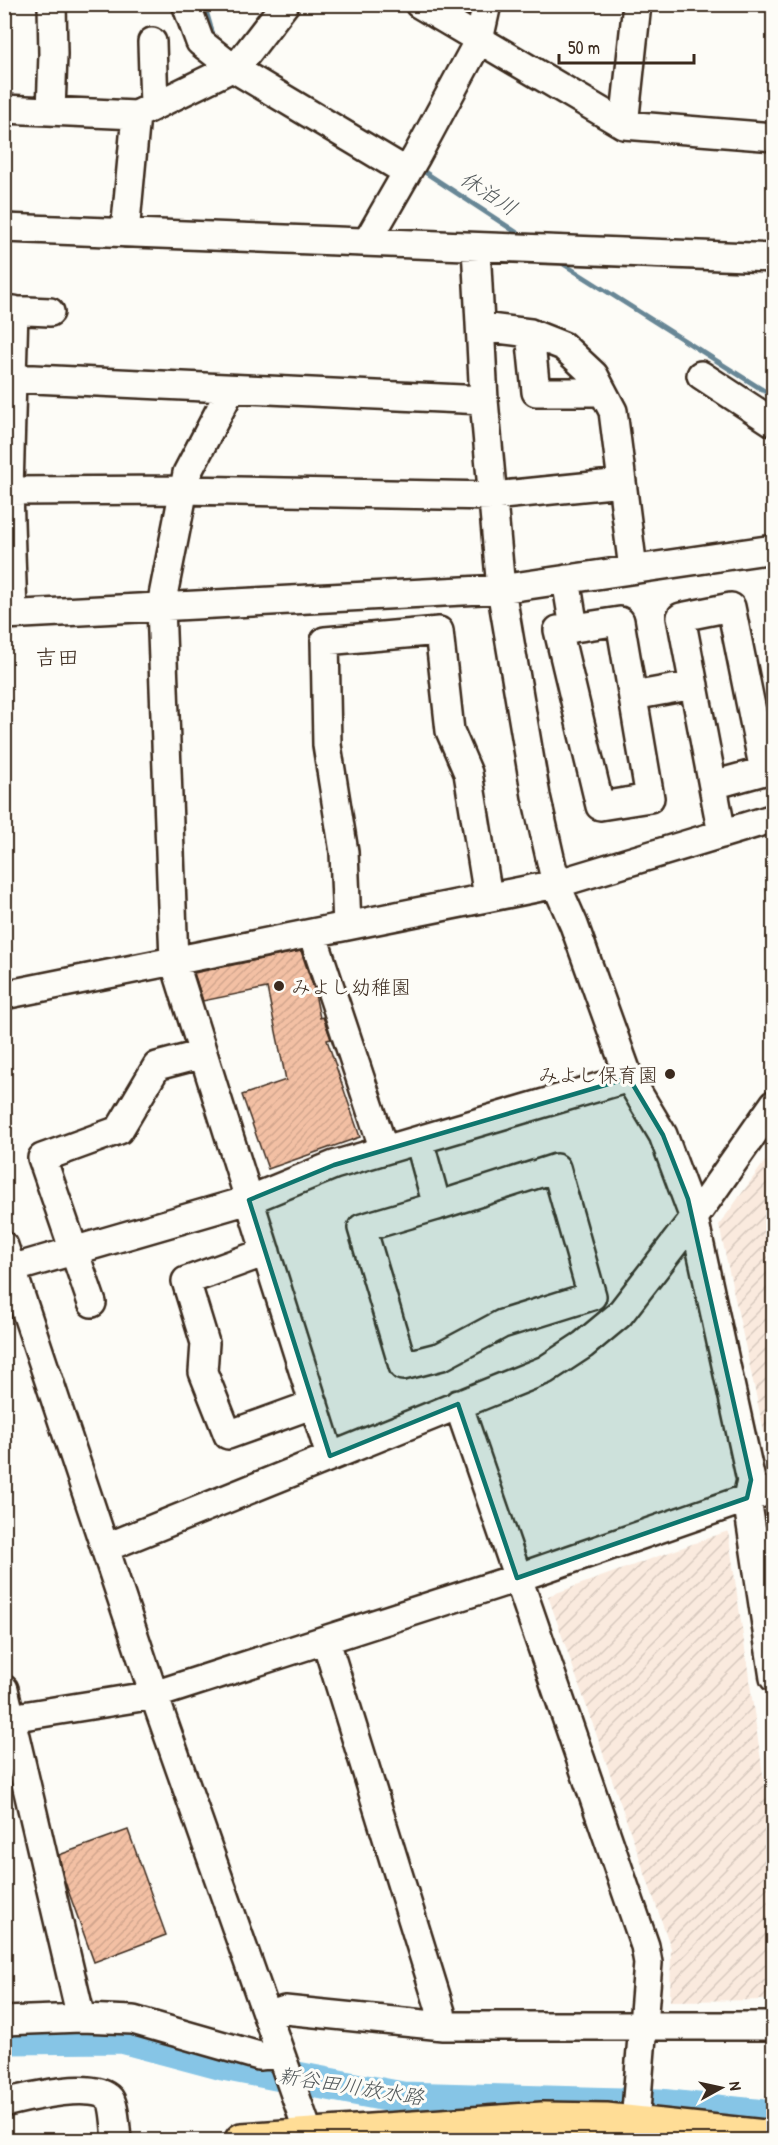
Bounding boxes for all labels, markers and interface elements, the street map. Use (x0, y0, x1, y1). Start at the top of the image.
scale bar (559, 27, 694, 65)
text: 50 m (568, 35, 600, 60)
water label: 休泊川 (455, 164, 523, 222)
district label: 吉田 (35, 642, 79, 672)
place label: みよし幼稚園 (291, 973, 411, 1000)
marker: みよし幼稚園 (272, 979, 286, 993)
place label: みよし保育園 (538, 1061, 658, 1088)
marker: みよし保育園 (663, 1067, 677, 1081)
north arrow (691, 2058, 751, 2118)
water label: 新谷田川放水路 (276, 2060, 427, 2112)
text: N (724, 2080, 747, 2092)

